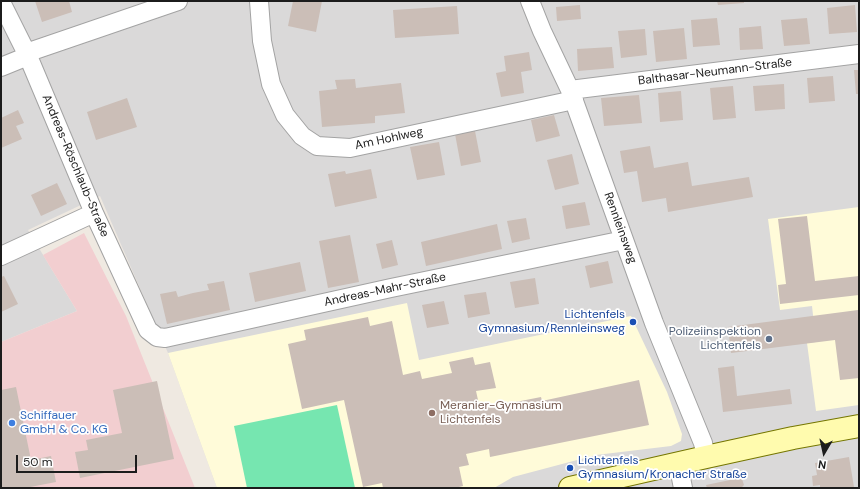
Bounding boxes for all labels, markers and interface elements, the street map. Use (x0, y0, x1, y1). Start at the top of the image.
street label: Balthasar-Neumann-Straße (637, 55, 793, 89)
street label: Andreas-Röschlaub-Straße (38, 93, 112, 239)
street label: Am Hohlweg (354, 125, 424, 153)
street label: Rennleinsweg (600, 190, 640, 266)
street label: Andreas-Mahr-Straße (323, 270, 447, 310)
place label: Lichtenfels Gymnasium/Rennleinsweg (478, 308, 625, 336)
marker: Lichtenfels Gymnasium/Rennleinsweg (628, 317, 638, 327)
place label: Polizeiinspektion Lichtenfels (669, 325, 761, 353)
marker: Polizeiinspektion Lichtenfels (764, 334, 774, 344)
place label: Meranier-Gymnasium Lichtenfels (440, 399, 562, 427)
marker: Meranier-Gymnasium Lichtenfels (427, 408, 437, 418)
place label: Schiffauer GmbH & Co. KG (20, 409, 108, 437)
marker: Schiffauer GmbH & Co. KG (7, 418, 17, 428)
north arrow (804, 433, 844, 473)
scale bar (18, 447, 139, 473)
text: 50 m (23, 454, 52, 470)
place label: Lichtenfels Gymnasium/Kronacher Straße (578, 454, 747, 482)
text: N (817, 457, 827, 472)
marker: Lichtenfels Gymnasium/Kronacher Straße (565, 463, 575, 473)

